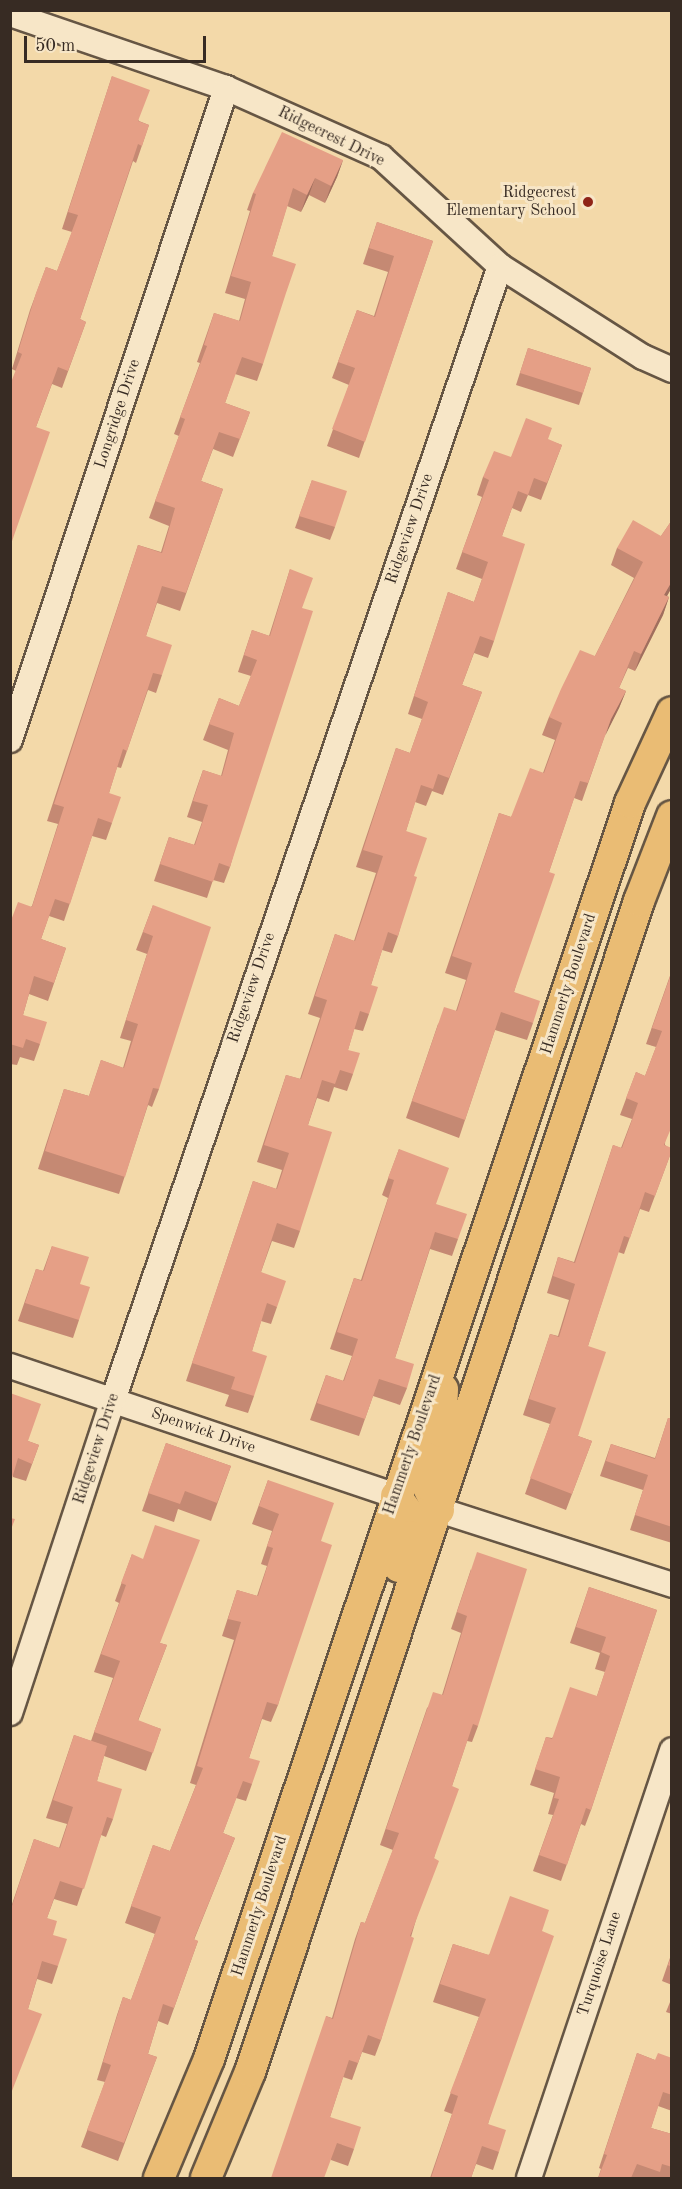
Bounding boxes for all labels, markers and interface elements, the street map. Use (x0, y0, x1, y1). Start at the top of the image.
scale bar (27, 24, 208, 62)
text: 50 m (35, 37, 75, 55)
street label: Ridgecrest Drive (274, 103, 388, 171)
place label: Ridgecrest Elementary School (446, 183, 576, 221)
marker: Ridgecrest Elementary School (581, 195, 595, 209)
street label: Longridge Drive (91, 357, 145, 471)
street label: Ridgeview Drive (382, 471, 438, 587)
street label: Hammerly Boulevard (537, 911, 601, 1057)
street label: Ridgeview Drive (224, 930, 280, 1046)
street label: Hammerly Boulevard (380, 1372, 446, 1518)
street label: Ridgeview Drive (70, 1391, 124, 1507)
street label: Spenwick Drive (148, 1404, 258, 1458)
street label: Hammerly Boulevard (228, 1833, 292, 1979)
street label: Turquoise Lane (574, 1909, 626, 2019)

